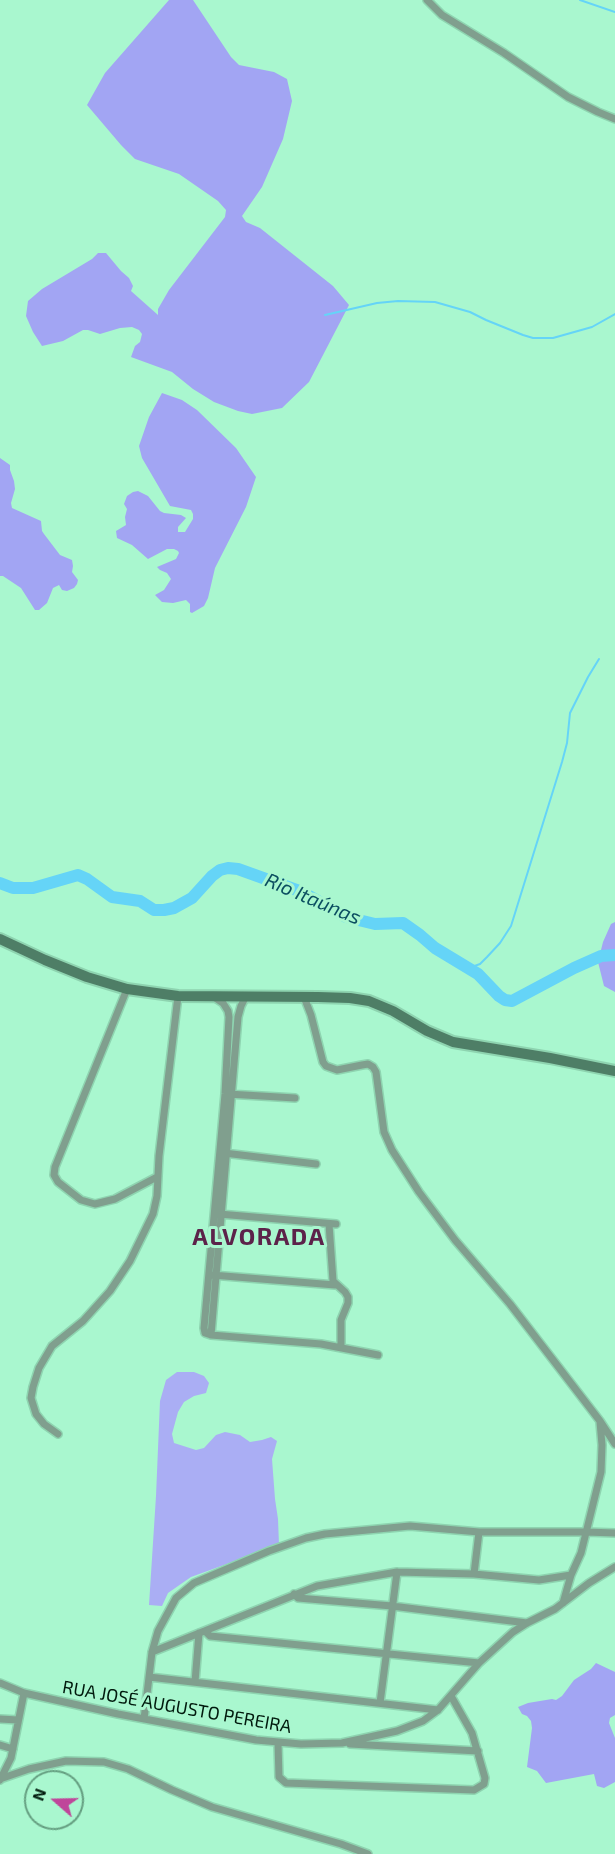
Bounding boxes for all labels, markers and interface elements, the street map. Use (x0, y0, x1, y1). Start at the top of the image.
water label: Rio Itaúnas (261, 868, 365, 930)
district label: ALVORADA (192, 1223, 326, 1251)
street label: RUA JOSÉ AUGUSTO PEREIRA (61, 1676, 293, 1738)
north arrow (24, 1770, 84, 1830)
text: N (28, 1786, 49, 1803)

